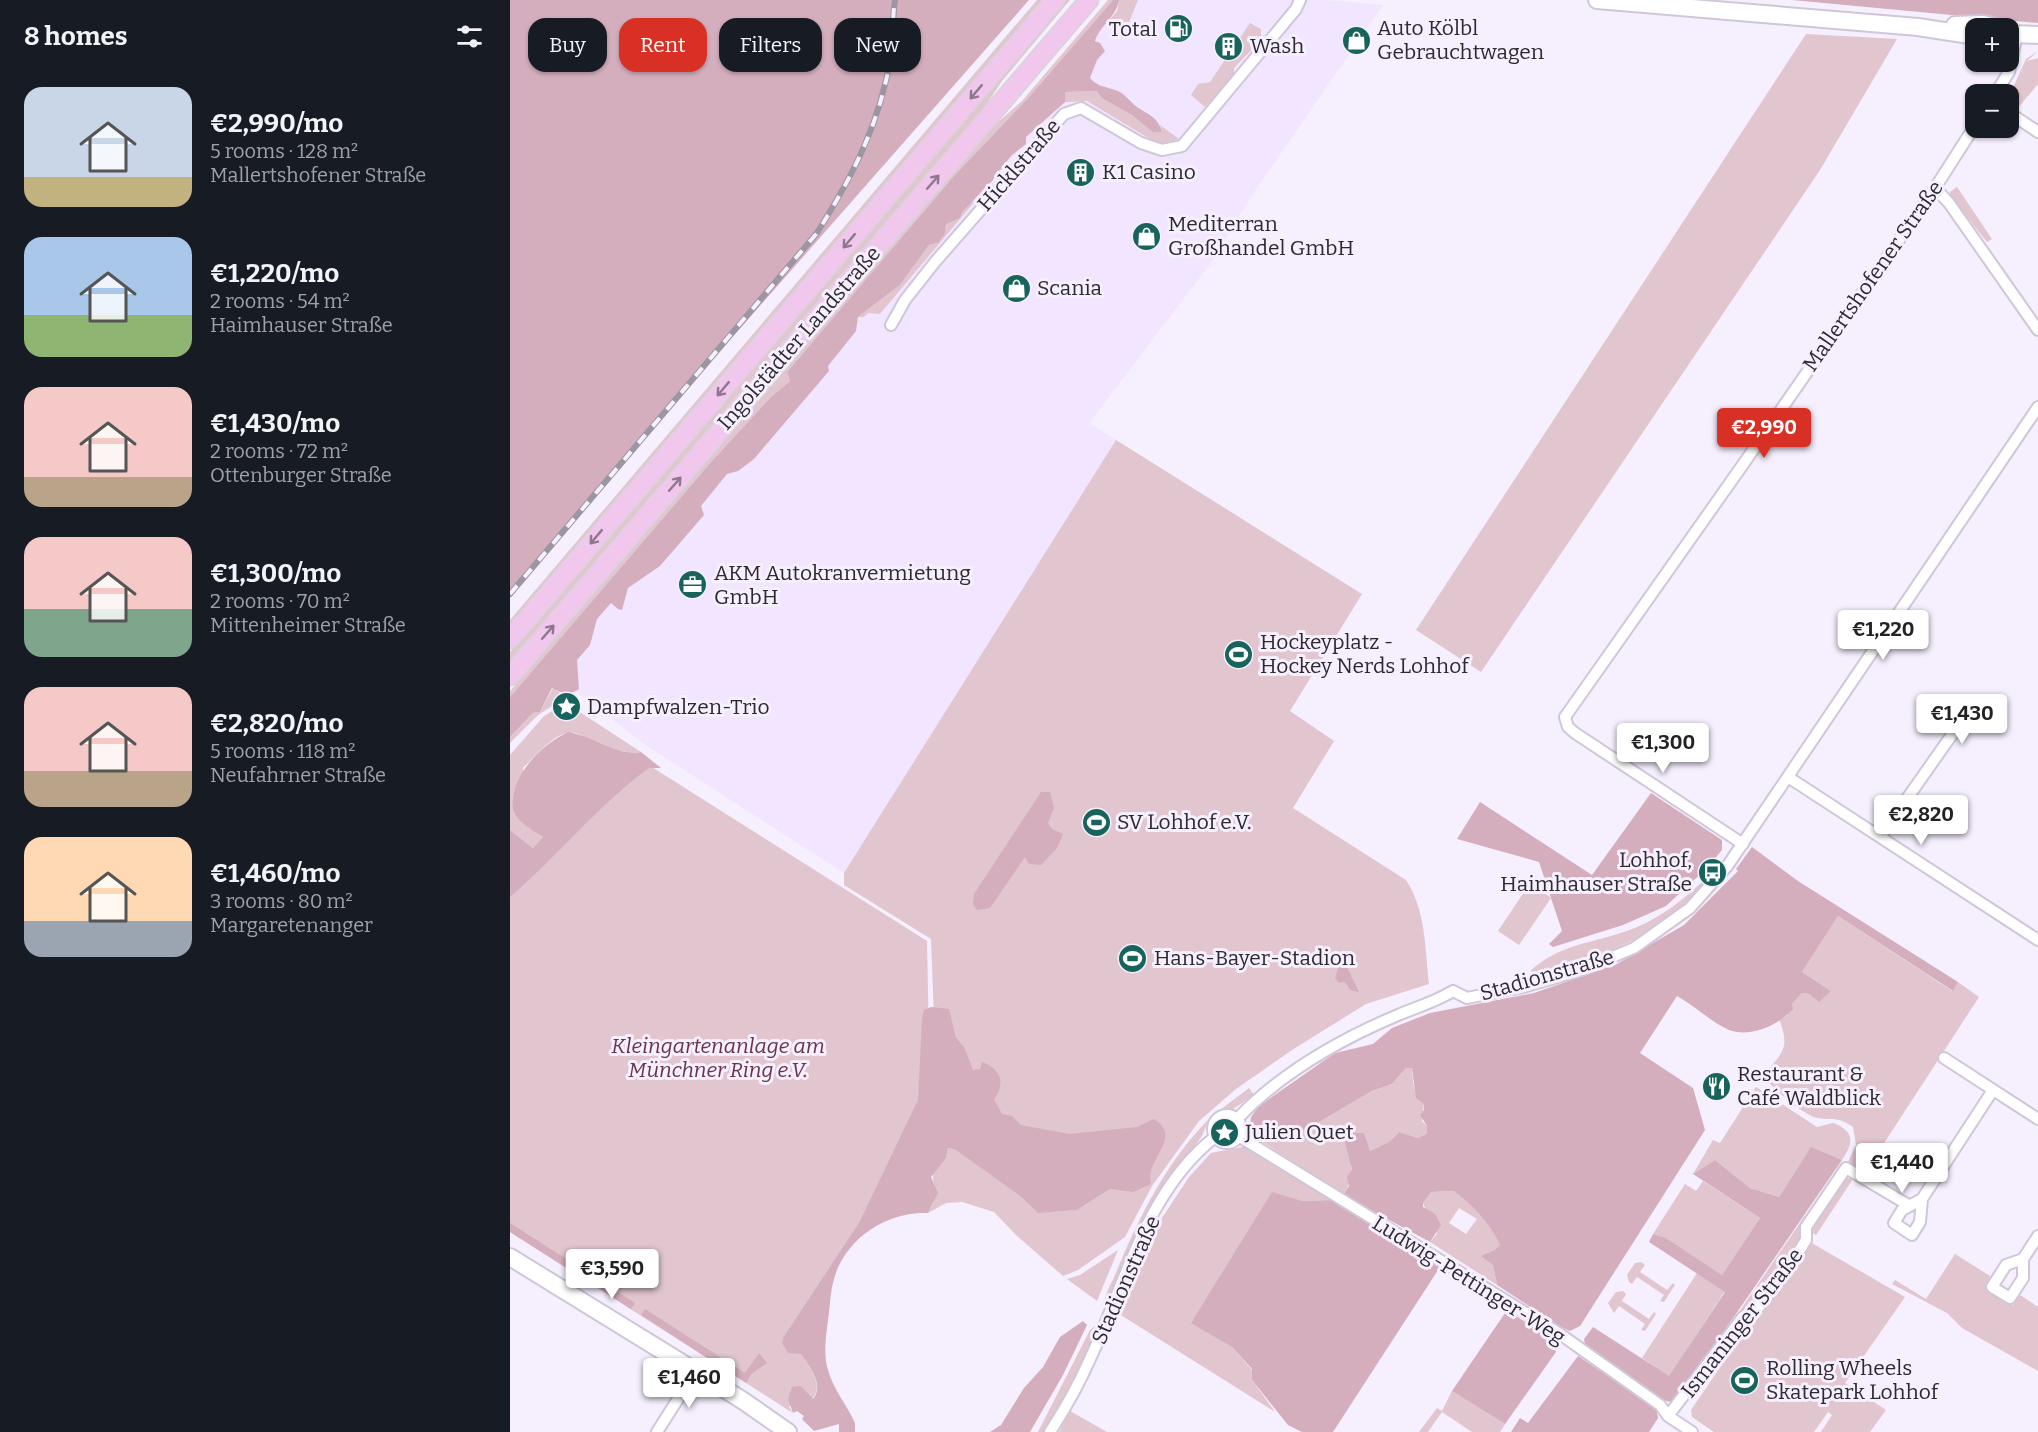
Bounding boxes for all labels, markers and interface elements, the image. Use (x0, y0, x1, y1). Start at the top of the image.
fuel station icon: Total (1162, 13, 1194, 45)
place label: Auto Kölbl Gebrauchtwagen (1377, 15, 1544, 65)
place label: Total (1109, 16, 1157, 42)
chip: Buy (528, 18, 607, 72)
chip: Rent (619, 18, 707, 72)
chip: Filters (719, 18, 822, 72)
chip: New (834, 18, 921, 72)
map controls (1965, 18, 2019, 138)
button: + (1965, 18, 2019, 72)
icon: filters (453, 20, 486, 53)
text: 8 homes (24, 21, 128, 52)
shop icon: Auto Kölbl Gebrauchtwagen (1340, 24, 1372, 56)
building icon: Wash (1213, 30, 1245, 62)
place label: Wash (1250, 33, 1304, 59)
one-way arrow (969, 84, 983, 99)
button: − (1965, 84, 2019, 138)
text: €2,990/mo (210, 108, 343, 139)
icon: home (72, 111, 144, 183)
street label: Hicklstraße (972, 114, 1066, 216)
text: 5 rooms · 128 m² (210, 139, 358, 163)
building icon: K1 Casino (1065, 156, 1097, 188)
place label: K1 Casino (1102, 159, 1196, 185)
text: Mallertshofener Straße (210, 163, 426, 187)
one-way arrow (926, 175, 940, 190)
street label: Mallertshofener Straße (1797, 176, 1949, 376)
place label: Mediterran Großhandel GmbH (1168, 211, 1354, 261)
shop icon: Mediterran Großhandel GmbH (1131, 220, 1163, 252)
one-way arrow (843, 233, 856, 249)
street label: Ingolstädter Landstraße (712, 241, 886, 435)
text: €1,220/mo (210, 258, 339, 289)
icon: home (72, 261, 144, 333)
shop icon: Scania (1000, 272, 1032, 304)
place label: Scania (1037, 275, 1102, 301)
text: 2 rooms · 54 m² (210, 289, 350, 313)
text: Haimhauser Straße (210, 313, 393, 337)
one-way arrow (716, 381, 730, 396)
text: €1,430/mo (210, 408, 340, 439)
pin: €2,990 (1715, 408, 1813, 459)
icon: home (72, 411, 144, 483)
text: €2,990 (1731, 415, 1797, 439)
text: 2 rooms · 72 m² (210, 439, 348, 463)
text: Ottenburger Straße (210, 463, 392, 487)
one-way arrow (668, 477, 682, 492)
one-way arrow (589, 529, 603, 544)
text: €1,300/mo (210, 558, 341, 589)
place label: AKM Autokranvermietung GmbH (714, 560, 971, 610)
icon: home (72, 561, 144, 633)
office icon: AKM Autokranvermietung GmbH (677, 569, 709, 601)
text: 2 rooms · 70 m² (210, 589, 350, 613)
pin: €1,220 (1834, 610, 1932, 661)
text: Mittenheimer Straße (210, 613, 406, 637)
text: €1,220 (1852, 617, 1914, 641)
one-way arrow (541, 625, 555, 640)
place label: Hockeyplatz - Hockey Nerds Lohhof (1260, 629, 1470, 679)
sports icon: Hockeyplatz - Hockey Nerds Lohhof (1223, 638, 1255, 670)
place icon: Dampfwalzen-Trio (550, 691, 582, 723)
place label: Dampfwalzen-Trio (587, 694, 770, 720)
pin: €1,430 (1913, 694, 2011, 745)
text: €1,430 (1930, 701, 1994, 725)
text: €2,820/mo (210, 708, 343, 739)
icon: home (72, 711, 144, 783)
pin: €1,300 (1614, 723, 1712, 774)
text: €1,300 (1631, 730, 1695, 754)
text: 5 rooms · 118 m² (210, 739, 355, 763)
text: Neufahrner Straße (210, 763, 386, 787)
pin: €2,820 (1872, 795, 1970, 846)
text: €2,820 (1888, 802, 1954, 826)
sports icon: SV Lohhof e.V. (1080, 806, 1112, 838)
place label: SV Lohhof e.V. (1117, 809, 1252, 835)
place label: Lohhof, Haimhauser Straße (1500, 847, 1692, 897)
bus stop icon: Lohhof, Haimhauser Straße (1697, 856, 1729, 888)
text: €1,460/mo (210, 858, 341, 889)
icon: home (72, 861, 144, 933)
text: 3 rooms · 80 m² (210, 889, 353, 913)
text: Margaretenanger (210, 913, 373, 937)
sports icon: Hans-Bayer-Stadion (1117, 942, 1149, 974)
street label: Stadionstraße (1477, 943, 1617, 1007)
place label: Hans-Bayer-Stadion (1154, 945, 1355, 971)
park label: Kleingartenanlage am Münchner Ring e.V. (611, 1033, 825, 1083)
place label: Restaurant & Café Waldblick (1737, 1061, 1881, 1111)
restaurant icon: Restaurant & Café Waldblick (1700, 1070, 1732, 1102)
place icon: Julien Quet (1208, 1116, 1240, 1148)
place label: Julien Quet (1244, 1119, 1354, 1145)
pin: €1,440 (1853, 1143, 1951, 1194)
text: €1,440 (1870, 1150, 1934, 1174)
street label: Ludwig-Pettinger-Weg (1368, 1210, 1571, 1350)
street label: Stadionstraße (1086, 1212, 1166, 1348)
street label: Ismaninger Straße (1675, 1243, 1809, 1403)
pin: €3,590 (563, 1249, 661, 1300)
text: €3,590 (580, 1256, 644, 1280)
place label: Rolling Wheels Skatepark Lohhof (1766, 1355, 1940, 1405)
pin: €1,460 (640, 1358, 738, 1409)
sports icon: Rolling Wheels Skatepark Lohhof (1729, 1364, 1761, 1396)
text: €1,460 (657, 1365, 721, 1389)

